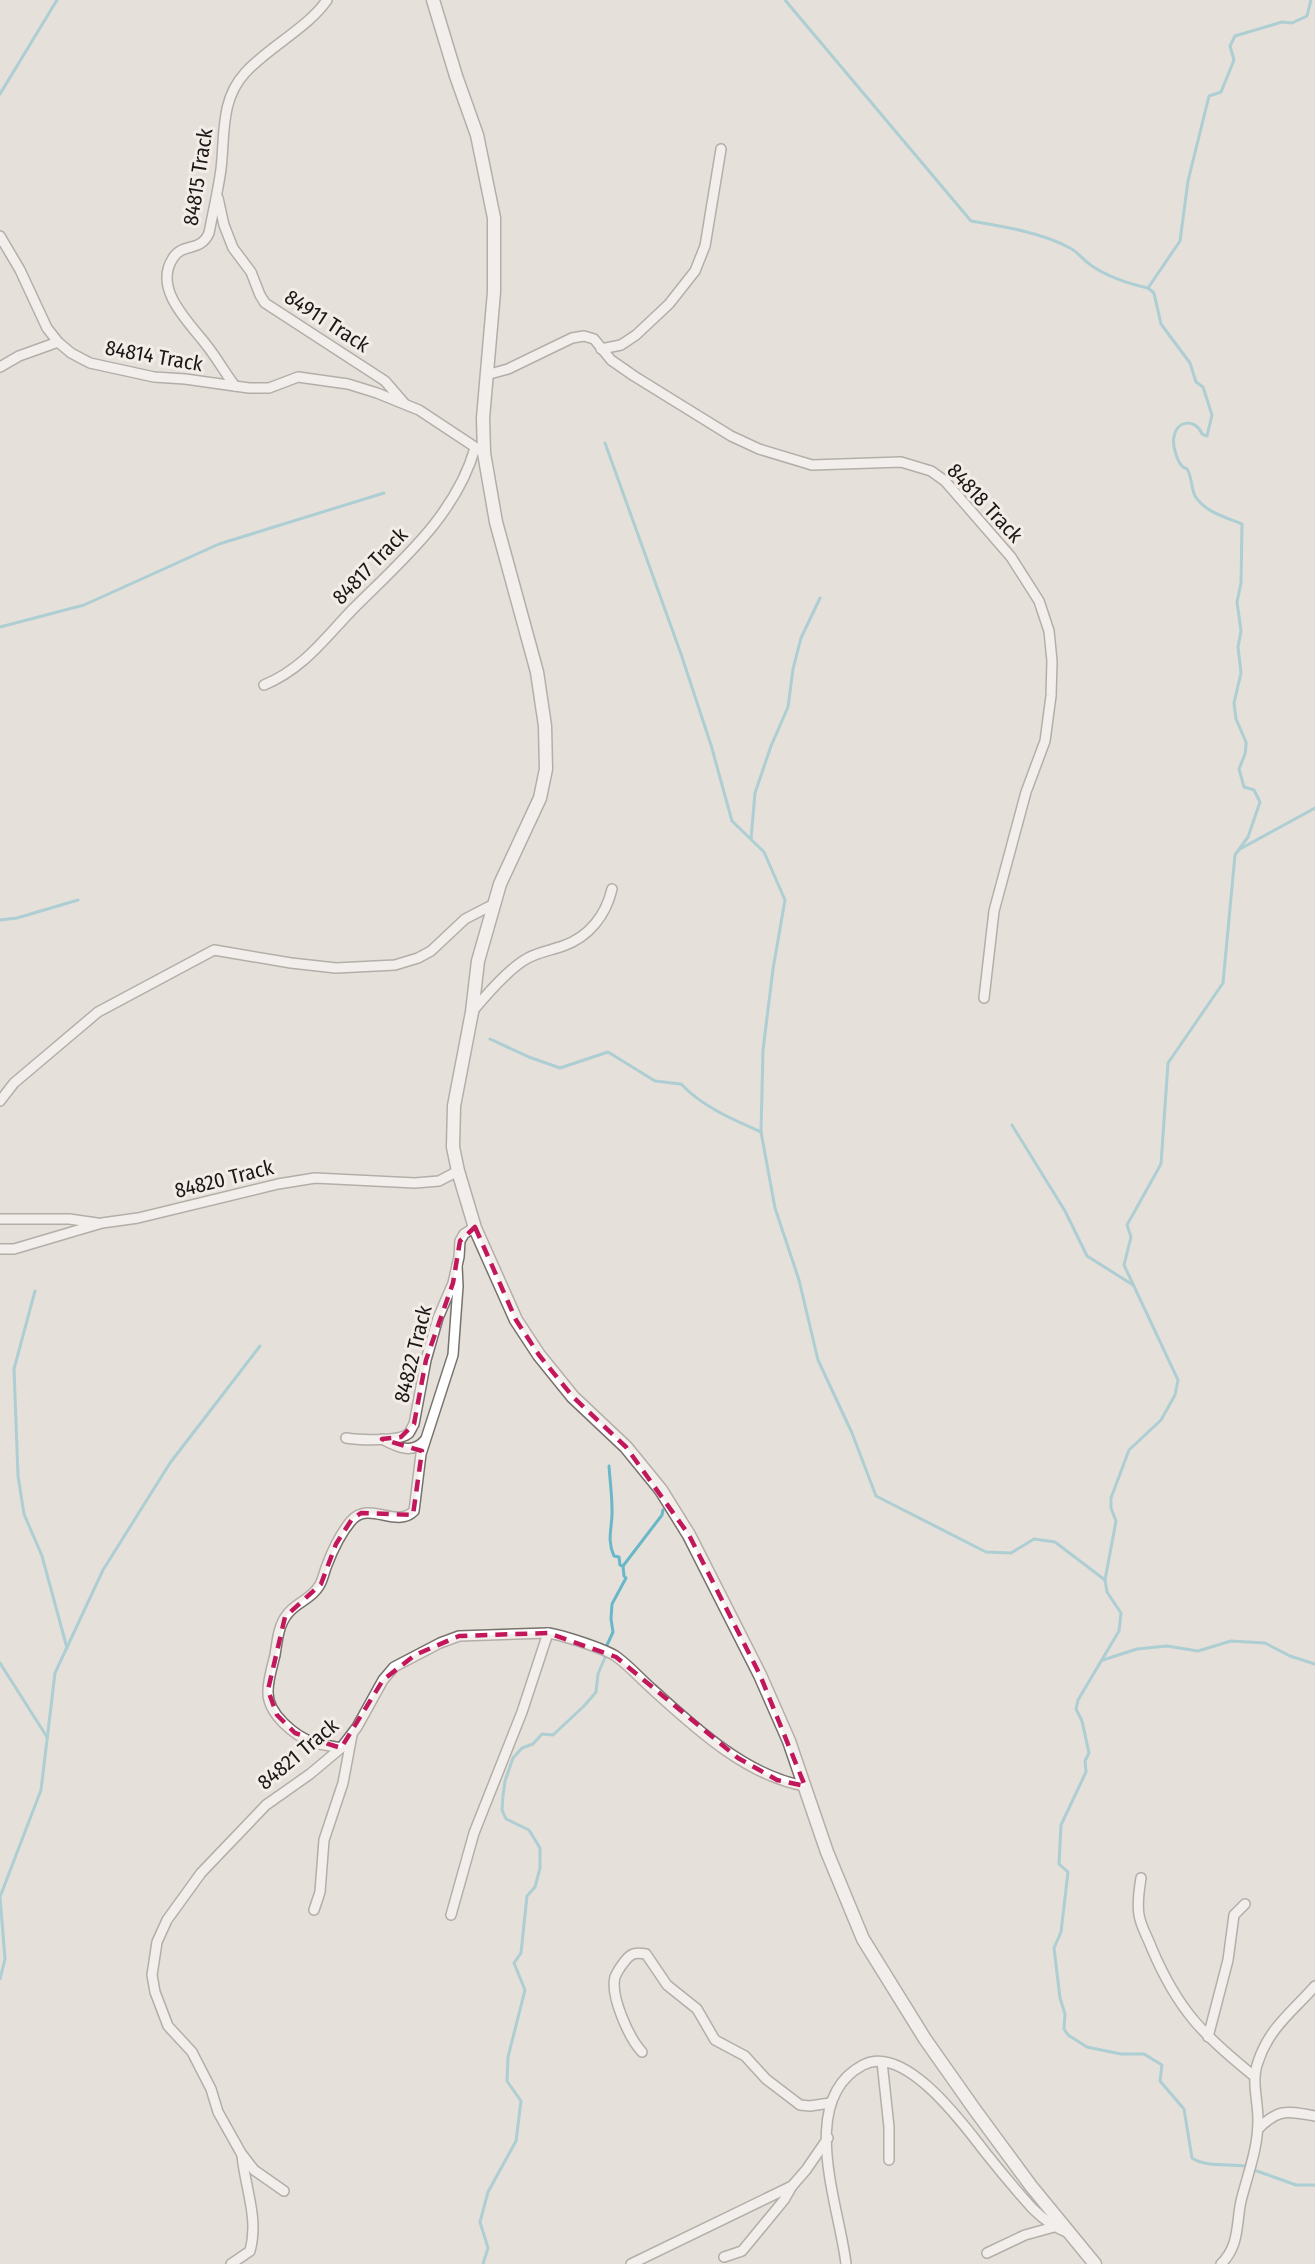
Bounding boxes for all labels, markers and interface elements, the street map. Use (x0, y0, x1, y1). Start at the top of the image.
street label: 84815 Track (177, 126, 219, 228)
street label: 84911 Track (280, 284, 375, 358)
street label: 84814 Track (103, 335, 205, 377)
street label: 84818 Track (942, 458, 1028, 548)
street label: 84817 Track (327, 522, 413, 610)
street label: 84820 Track (172, 1154, 276, 1204)
street label: 84822 Track (388, 1302, 438, 1405)
street label: 84821 Track (252, 1712, 344, 1795)

